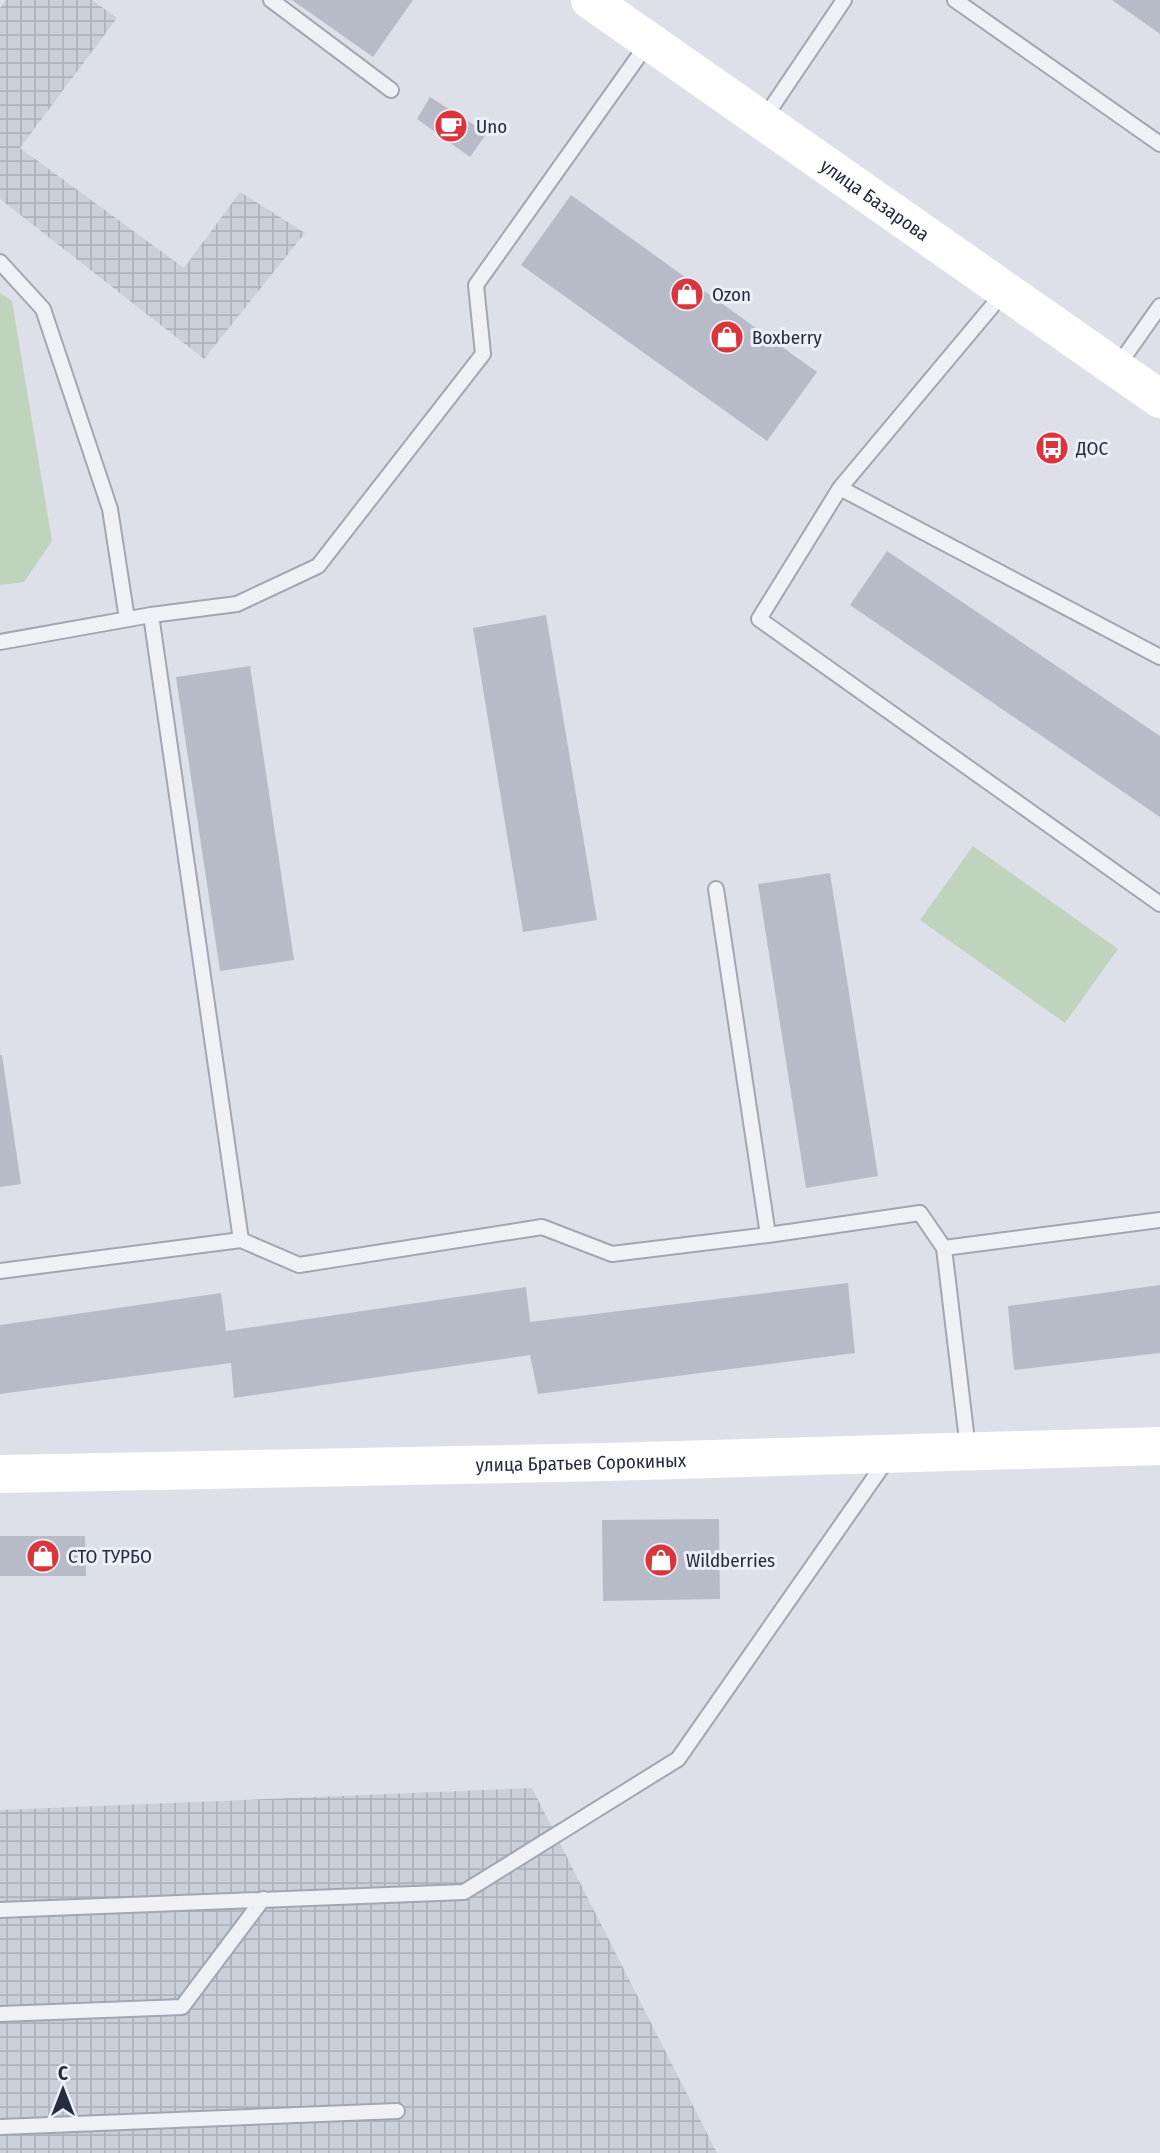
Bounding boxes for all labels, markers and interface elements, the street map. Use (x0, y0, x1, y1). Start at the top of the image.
cafe icon: Uno (432, 107, 470, 145)
place label: Uno (476, 115, 507, 138)
street label: улица Базарова (816, 154, 934, 246)
shop icon: Ozon (668, 275, 706, 313)
place label: Ozon (712, 283, 751, 306)
shop icon: Boxberry (708, 318, 746, 356)
place label: Boxberry (752, 326, 822, 349)
bus stop icon: ДОС (1033, 429, 1071, 467)
place label: ДОС (1075, 437, 1108, 460)
street label: улица Братьев Сорокиных (475, 1448, 687, 1476)
shop icon: СТО ТУРБО (24, 1537, 62, 1575)
shop icon: Wildberries (642, 1541, 680, 1579)
place label: СТО ТУРБО (68, 1545, 152, 1568)
place label: Wildberries (686, 1549, 775, 1572)
north arrow (28, 2055, 98, 2125)
text: С (58, 2062, 68, 2085)

